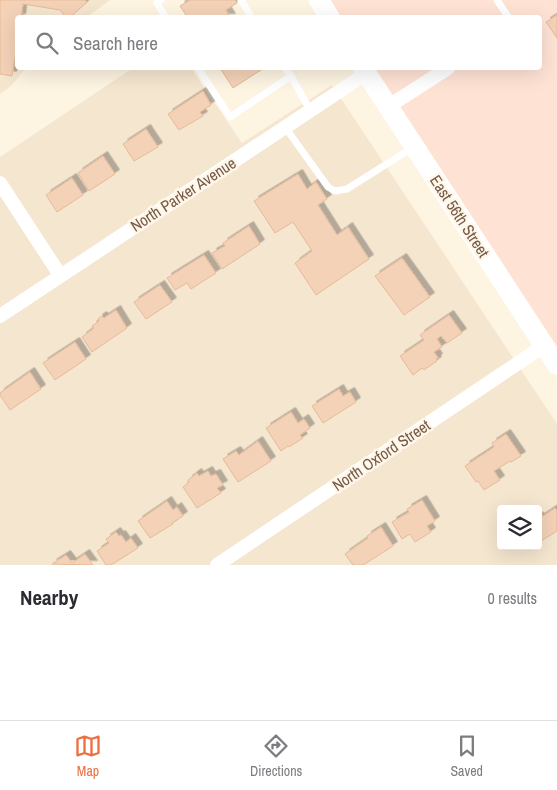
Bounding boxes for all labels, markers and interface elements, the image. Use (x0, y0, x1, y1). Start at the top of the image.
search box (15, 15, 542, 70)
icon: search (33, 29, 61, 57)
text: Search here (73, 30, 158, 56)
street label: North Parker Avenue (126, 152, 240, 236)
street label: East 56th Street (425, 171, 495, 262)
street label: North Oxford Street (328, 414, 435, 496)
map controls (497, 505, 542, 550)
button: layers (497, 505, 542, 550)
text: Nearby (20, 583, 78, 612)
text: 0 results (487, 587, 537, 609)
tab: Map (74, 732, 102, 780)
tab: Directions (250, 732, 302, 780)
tab: Saved (450, 732, 483, 780)

